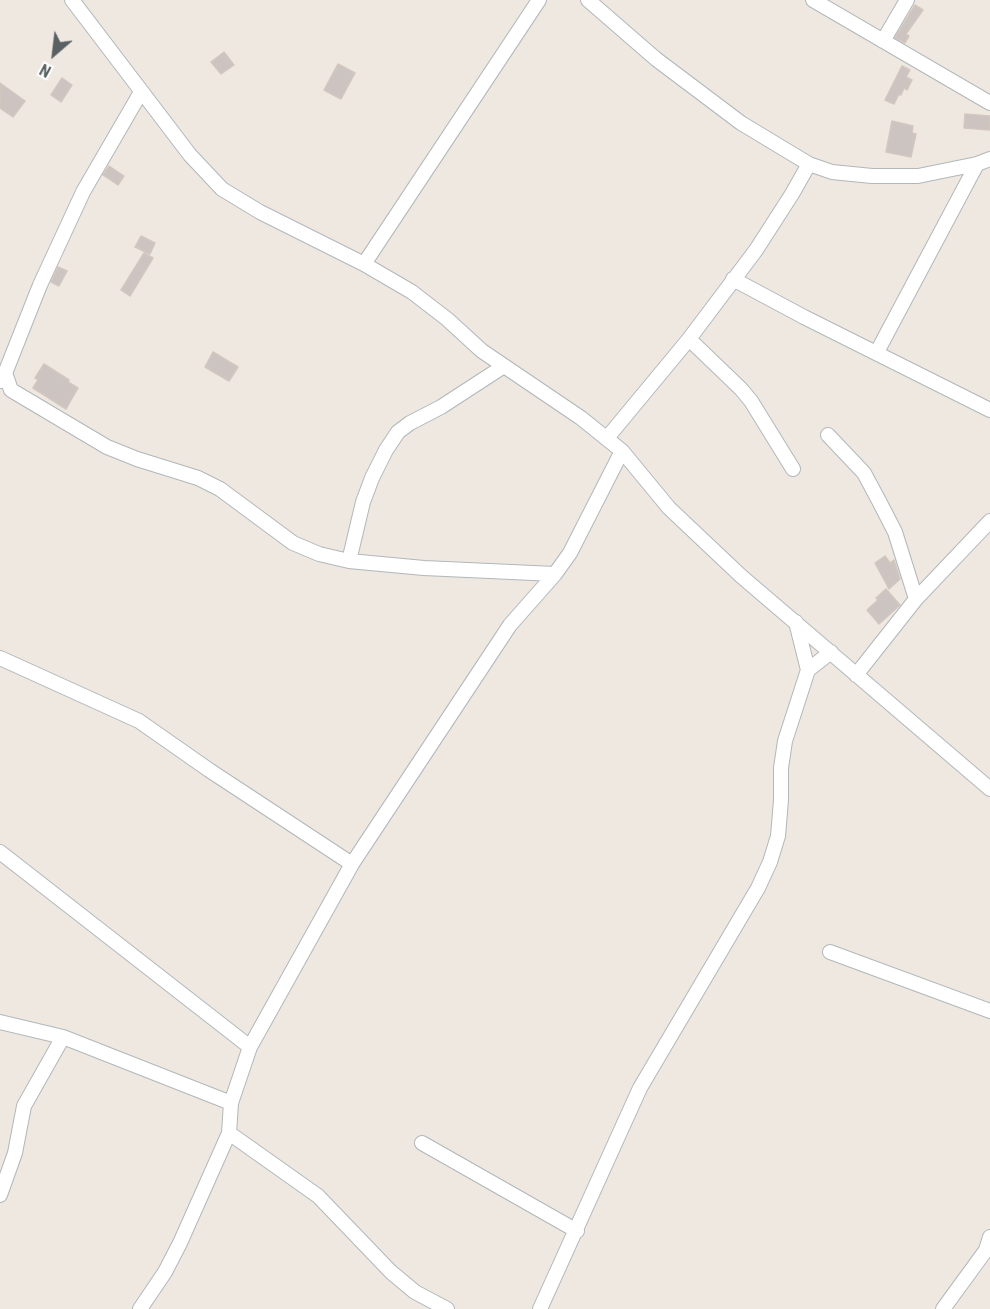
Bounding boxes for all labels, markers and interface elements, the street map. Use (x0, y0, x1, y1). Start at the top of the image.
north arrow (24, 24, 84, 84)
text: N (37, 60, 54, 81)

